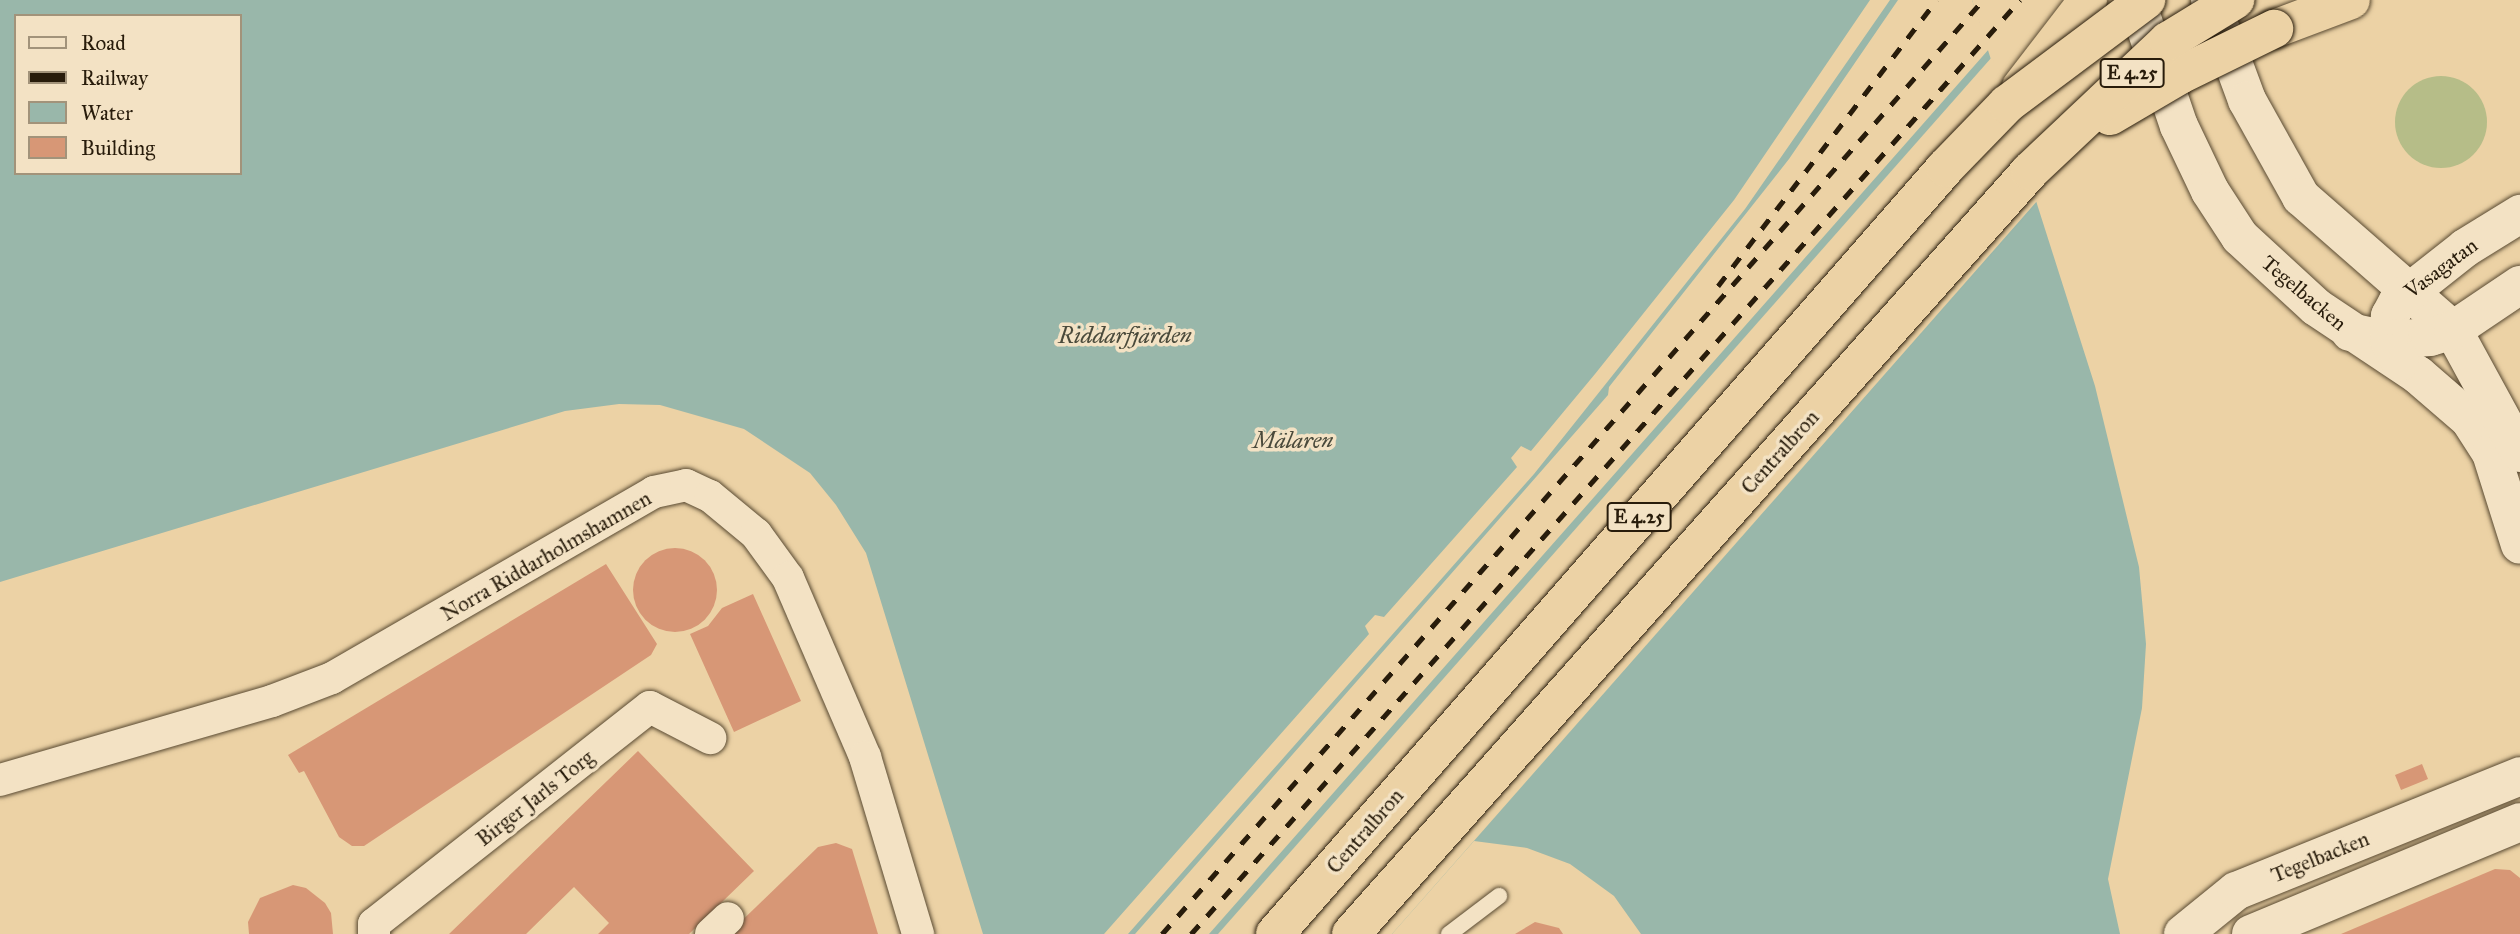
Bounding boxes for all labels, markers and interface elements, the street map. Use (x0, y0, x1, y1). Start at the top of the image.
legend (14, 14, 242, 175)
text: Road (81, 30, 126, 56)
road number: E 4.25 (2099, 58, 2165, 88)
text: Railway (81, 65, 148, 91)
text: Water (81, 100, 133, 126)
text: Building (81, 135, 155, 161)
street label: Vasagatan (2400, 232, 2482, 304)
street label: Tegelbacken (2256, 250, 2352, 336)
water label: Riddarfjärden (1058, 321, 1192, 349)
street label: Centralbron (1736, 405, 1824, 499)
water label: Mälaren (1253, 426, 1333, 454)
street label: Norra Riddarholmshamnen (437, 486, 655, 626)
road number: E 4.25 (1606, 502, 1672, 532)
street label: Birger Jarls Torg (471, 744, 599, 852)
street label: Centralbron (1321, 783, 1409, 879)
street label: Tegelbacken (2267, 826, 2373, 888)

